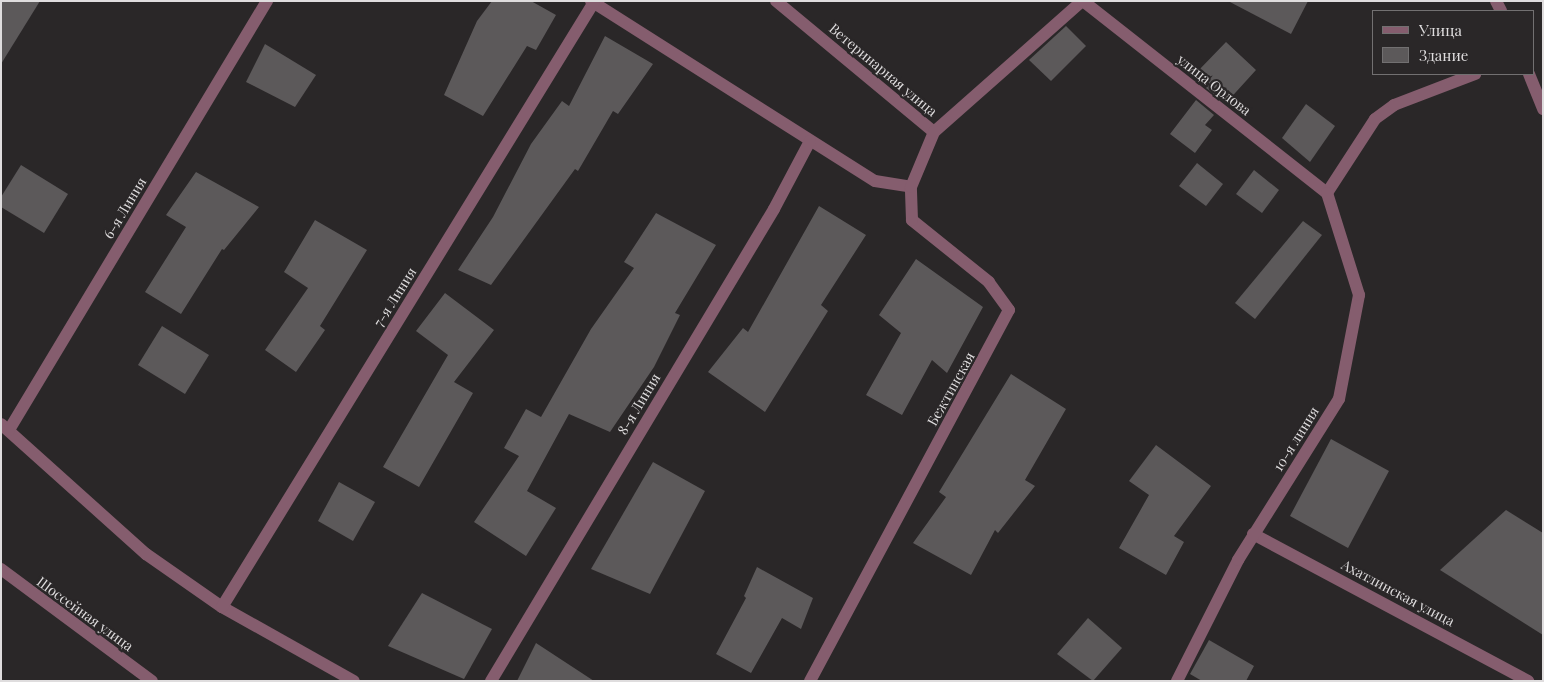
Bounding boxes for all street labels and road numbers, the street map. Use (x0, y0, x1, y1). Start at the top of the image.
street label: Ветеринарная улица (826, 20, 940, 120)
street label: улица Орлова (1174, 51, 1254, 119)
street label: 6-я Линия (100, 174, 150, 242)
street label: 7-я Линия (370, 264, 420, 330)
street label: Бежтинская (924, 349, 978, 429)
street label: 8-я Линия (614, 370, 664, 438)
street label: 10-я линия (1270, 404, 1322, 474)
street label: Ахатлинская улица (1339, 556, 1457, 630)
street label: Шоссейная улица (33, 573, 137, 655)

